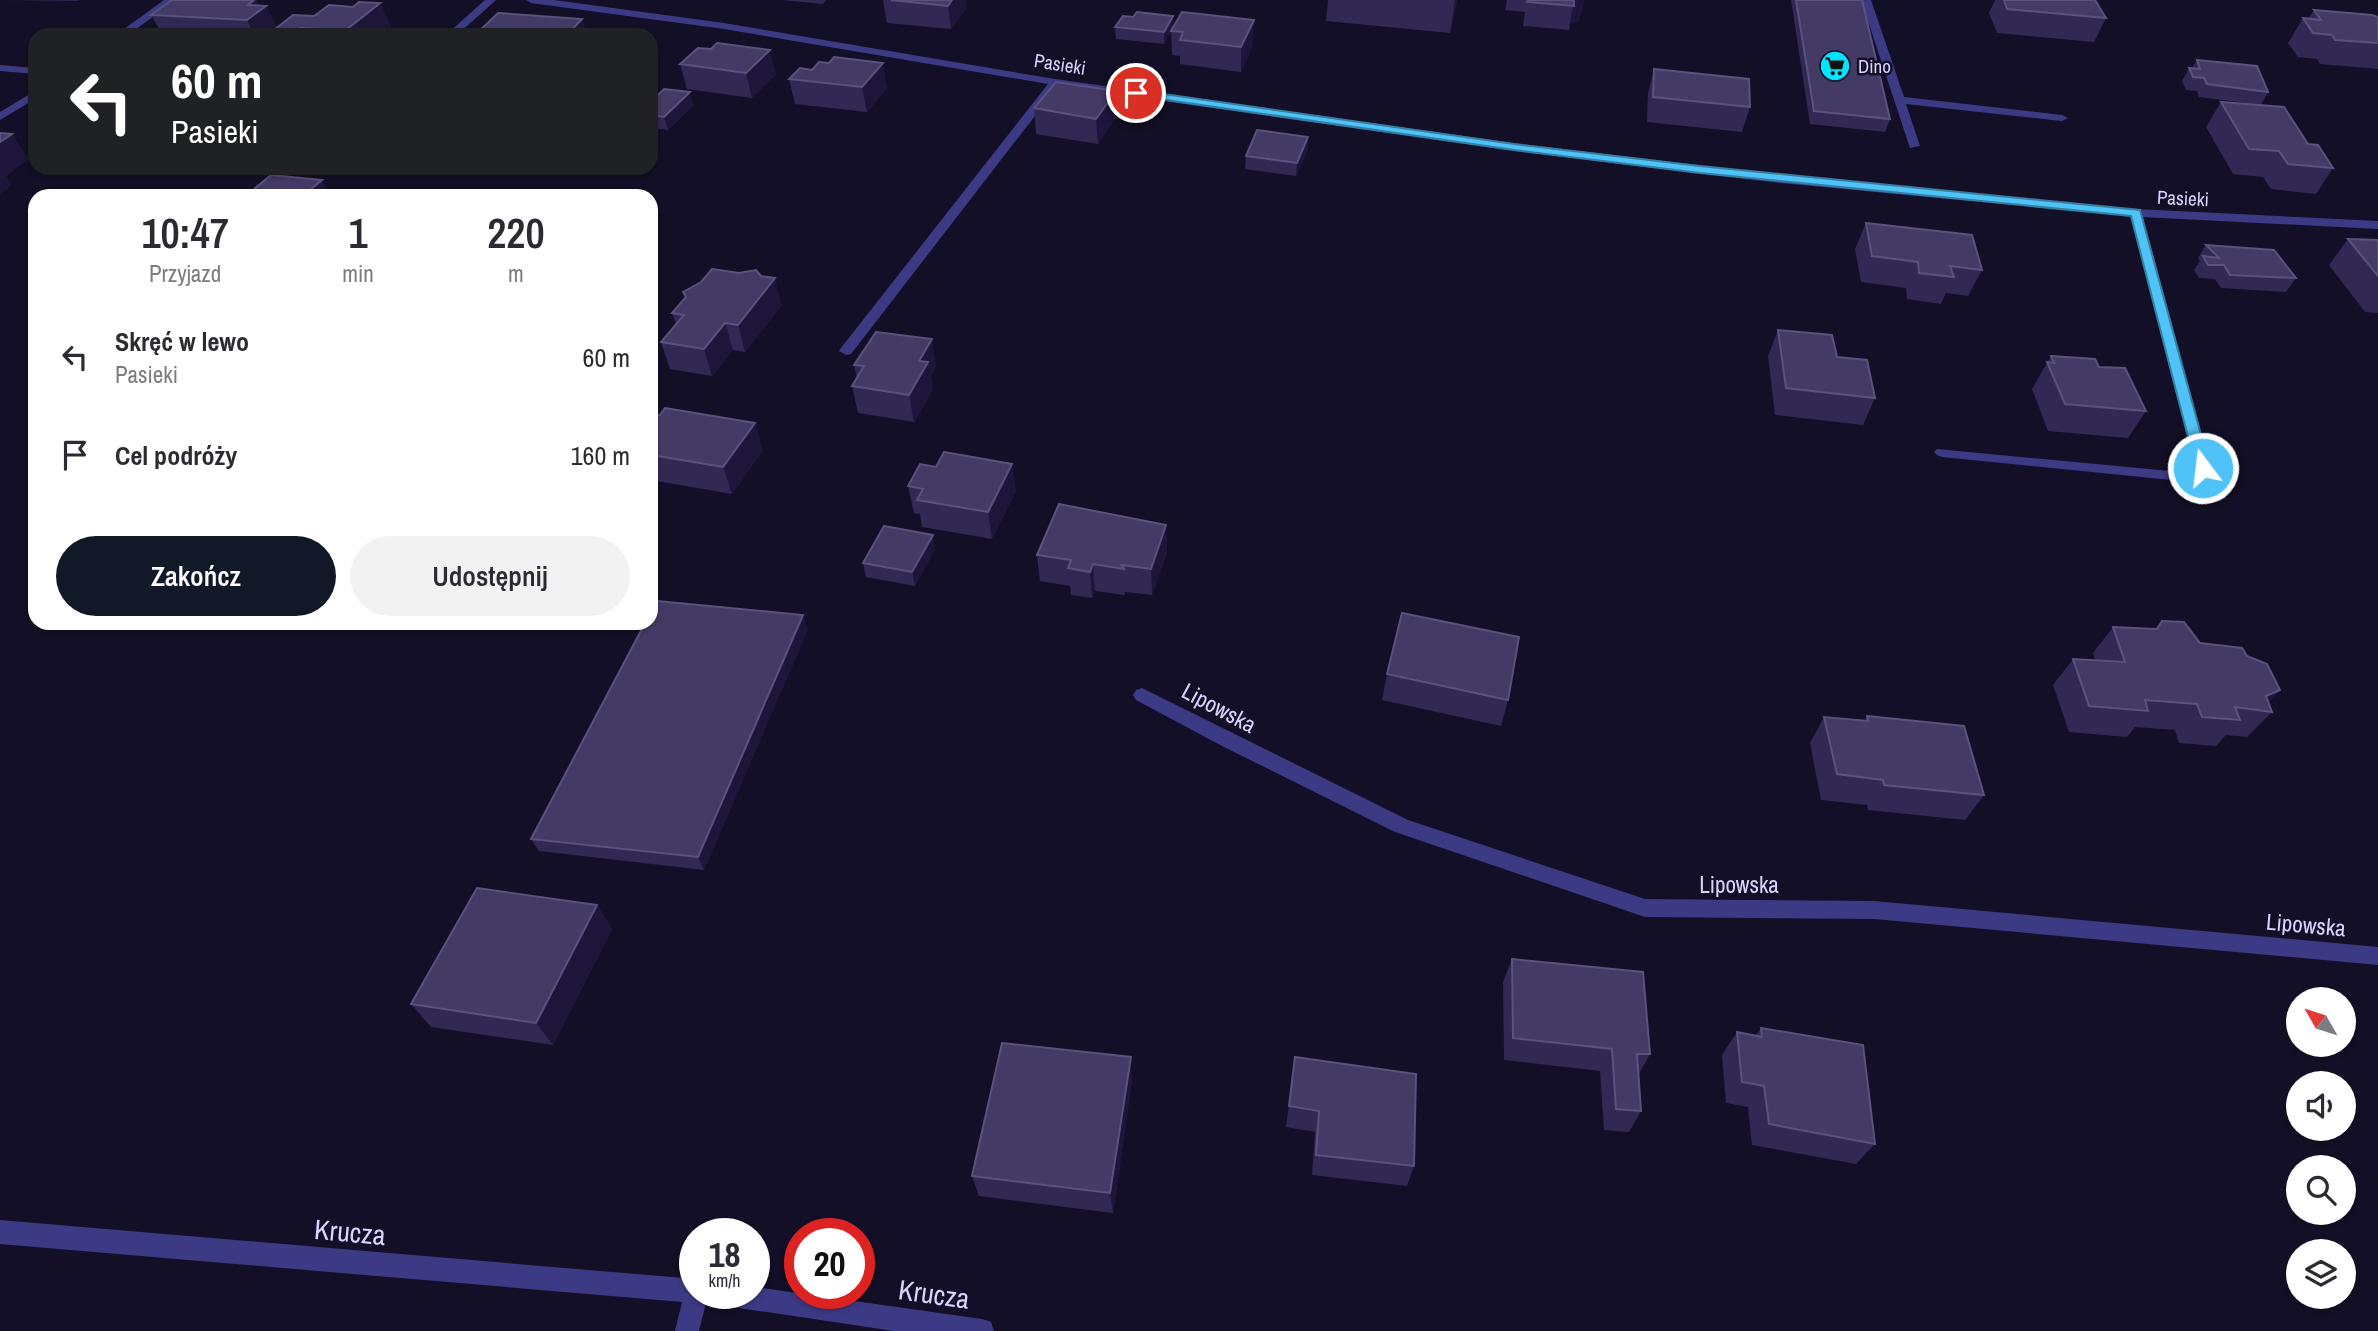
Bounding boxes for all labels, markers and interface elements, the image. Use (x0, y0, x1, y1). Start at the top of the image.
text: 60 m (171, 47, 263, 113)
street label: Pasieki (1032, 47, 1088, 81)
supermarket icon: Dino (1818, 49, 1852, 83)
place label: Dino (1858, 53, 1891, 79)
icon: left (56, 56, 147, 147)
pin (1106, 63, 1166, 123)
icon: arrive (1117, 74, 1155, 112)
text: Pasieki (171, 110, 259, 153)
street label: Pasieki (2156, 184, 2210, 212)
text: 10:47 (141, 205, 229, 261)
text: 1 (348, 205, 368, 261)
text: 220 (487, 205, 545, 261)
text: Przyjazd (149, 258, 221, 289)
text: min (342, 258, 374, 289)
text: m (508, 258, 524, 289)
text: Skręć w lewo (115, 324, 249, 359)
icon: left (56, 338, 94, 376)
text: 60 m (583, 340, 630, 375)
text: Pasieki (115, 359, 178, 390)
position arrow (2166, 431, 2240, 505)
icon: arrive (56, 436, 94, 474)
text: Cel podróży (115, 438, 237, 473)
text: 160 m (571, 438, 630, 473)
button: Zakończ (56, 536, 336, 616)
button: Udostępnij (350, 536, 630, 616)
street label: Lipowska (1177, 675, 1262, 740)
street label: Lipowska (1699, 869, 1779, 900)
street label: Lipowska (2265, 906, 2348, 943)
north arrow (2286, 987, 2356, 1057)
map controls (2286, 987, 2356, 1309)
button: sound (2286, 1071, 2356, 1141)
button: search (2286, 1155, 2356, 1225)
street label: Krucza (313, 1210, 387, 1254)
speed limit sign: 20 (784, 1218, 875, 1309)
text: 18 (709, 1231, 740, 1278)
button: layers (2286, 1239, 2356, 1309)
text: km/h (709, 1268, 741, 1293)
street label: Krucza (896, 1270, 972, 1318)

